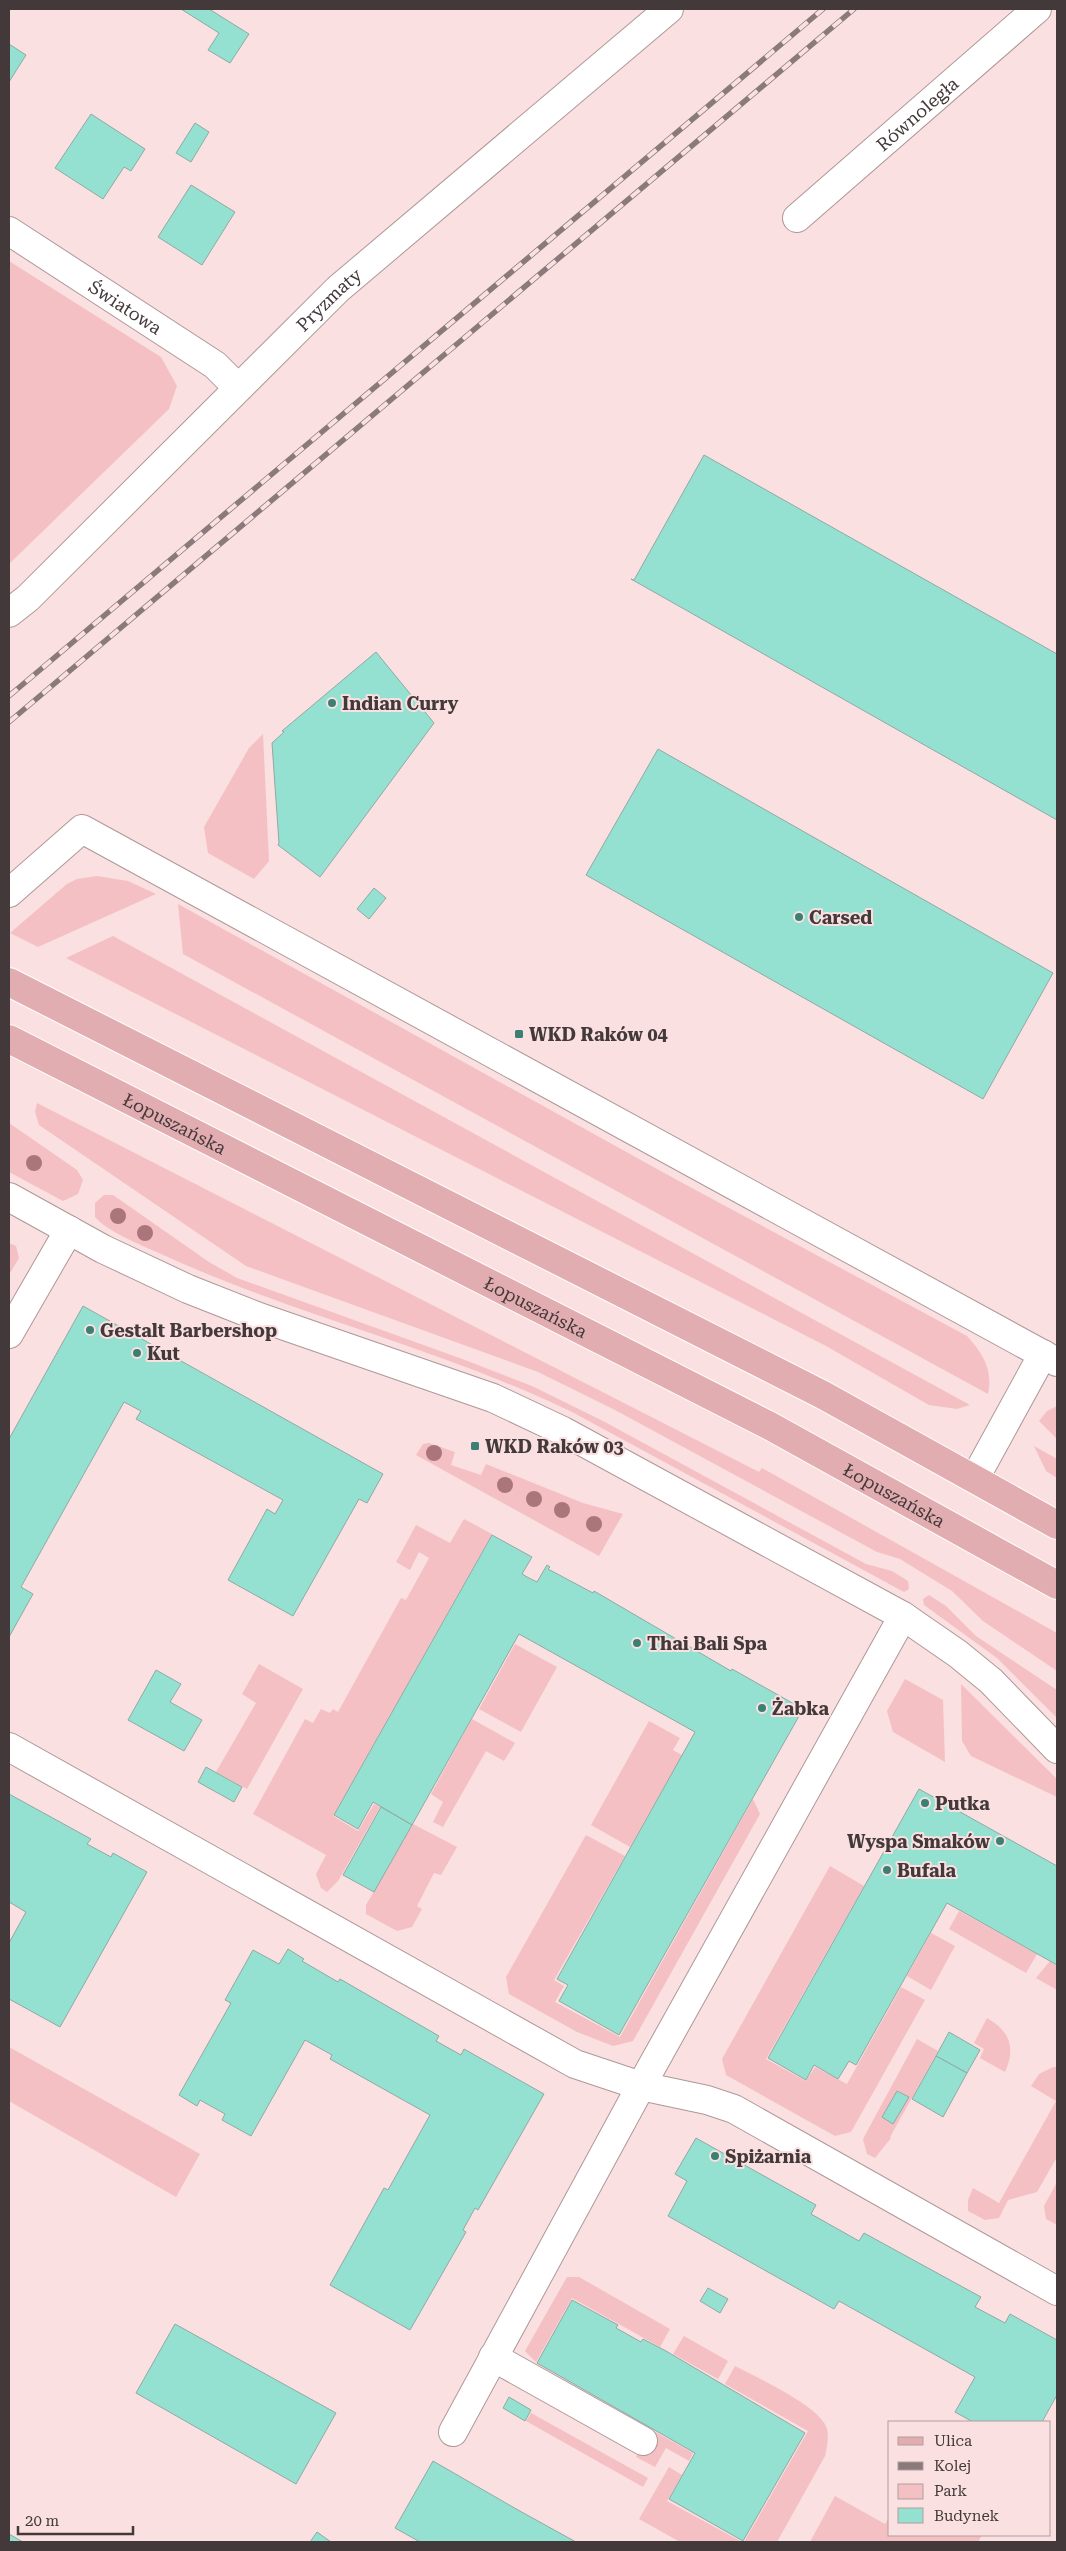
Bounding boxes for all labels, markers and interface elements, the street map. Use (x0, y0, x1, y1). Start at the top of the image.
street label: Równoległa (872, 72, 962, 155)
street label: Pryzmaty (292, 263, 366, 335)
street label: Światowa (85, 275, 166, 338)
place label: Indian Curry (342, 693, 459, 714)
marker: Indian Curry (326, 697, 338, 709)
place label: Carsed (809, 907, 872, 928)
marker: Carsed (793, 911, 805, 923)
place label: WKD Raków 04 (529, 1024, 668, 1045)
marker: WKD Raków 04 (513, 1028, 525, 1040)
street label: Łopuszańska (120, 1088, 230, 1158)
street label: Łopuszańska (481, 1272, 591, 1342)
place label: Gestalt Barbershop (100, 1320, 277, 1341)
marker: Gestalt Barbershop (84, 1324, 96, 1336)
place label: Kut (147, 1343, 180, 1364)
marker: Kut (131, 1347, 143, 1359)
place label: WKD Raków 03 (485, 1436, 624, 1457)
marker: WKD Raków 03 (469, 1440, 481, 1452)
street label: Łopuszańska (840, 1458, 949, 1532)
place label: Thai Bali Spa (647, 1633, 768, 1654)
marker: Thai Bali Spa (631, 1637, 643, 1649)
place label: Żabka (772, 1697, 829, 1719)
marker: Żabka (756, 1702, 768, 1714)
place label: Putka (935, 1793, 990, 1814)
marker: Putka (919, 1797, 931, 1809)
place label: Wyspa Smaków (847, 1831, 991, 1852)
marker: Wyspa Smaków (994, 1835, 1006, 1847)
place label: Bufala (897, 1860, 957, 1881)
marker: Bufala (881, 1864, 893, 1876)
place label: Spiżarnia (725, 2146, 812, 2167)
marker: Spiżarnia (709, 2150, 721, 2162)
legend (888, 2421, 1051, 2536)
text: Ulica (934, 2432, 972, 2450)
text: Kolej (934, 2457, 971, 2475)
text: Park (934, 2482, 968, 2500)
scale bar (18, 2504, 132, 2536)
text: Budynek (934, 2507, 999, 2525)
text: 20 m (25, 2512, 60, 2530)

